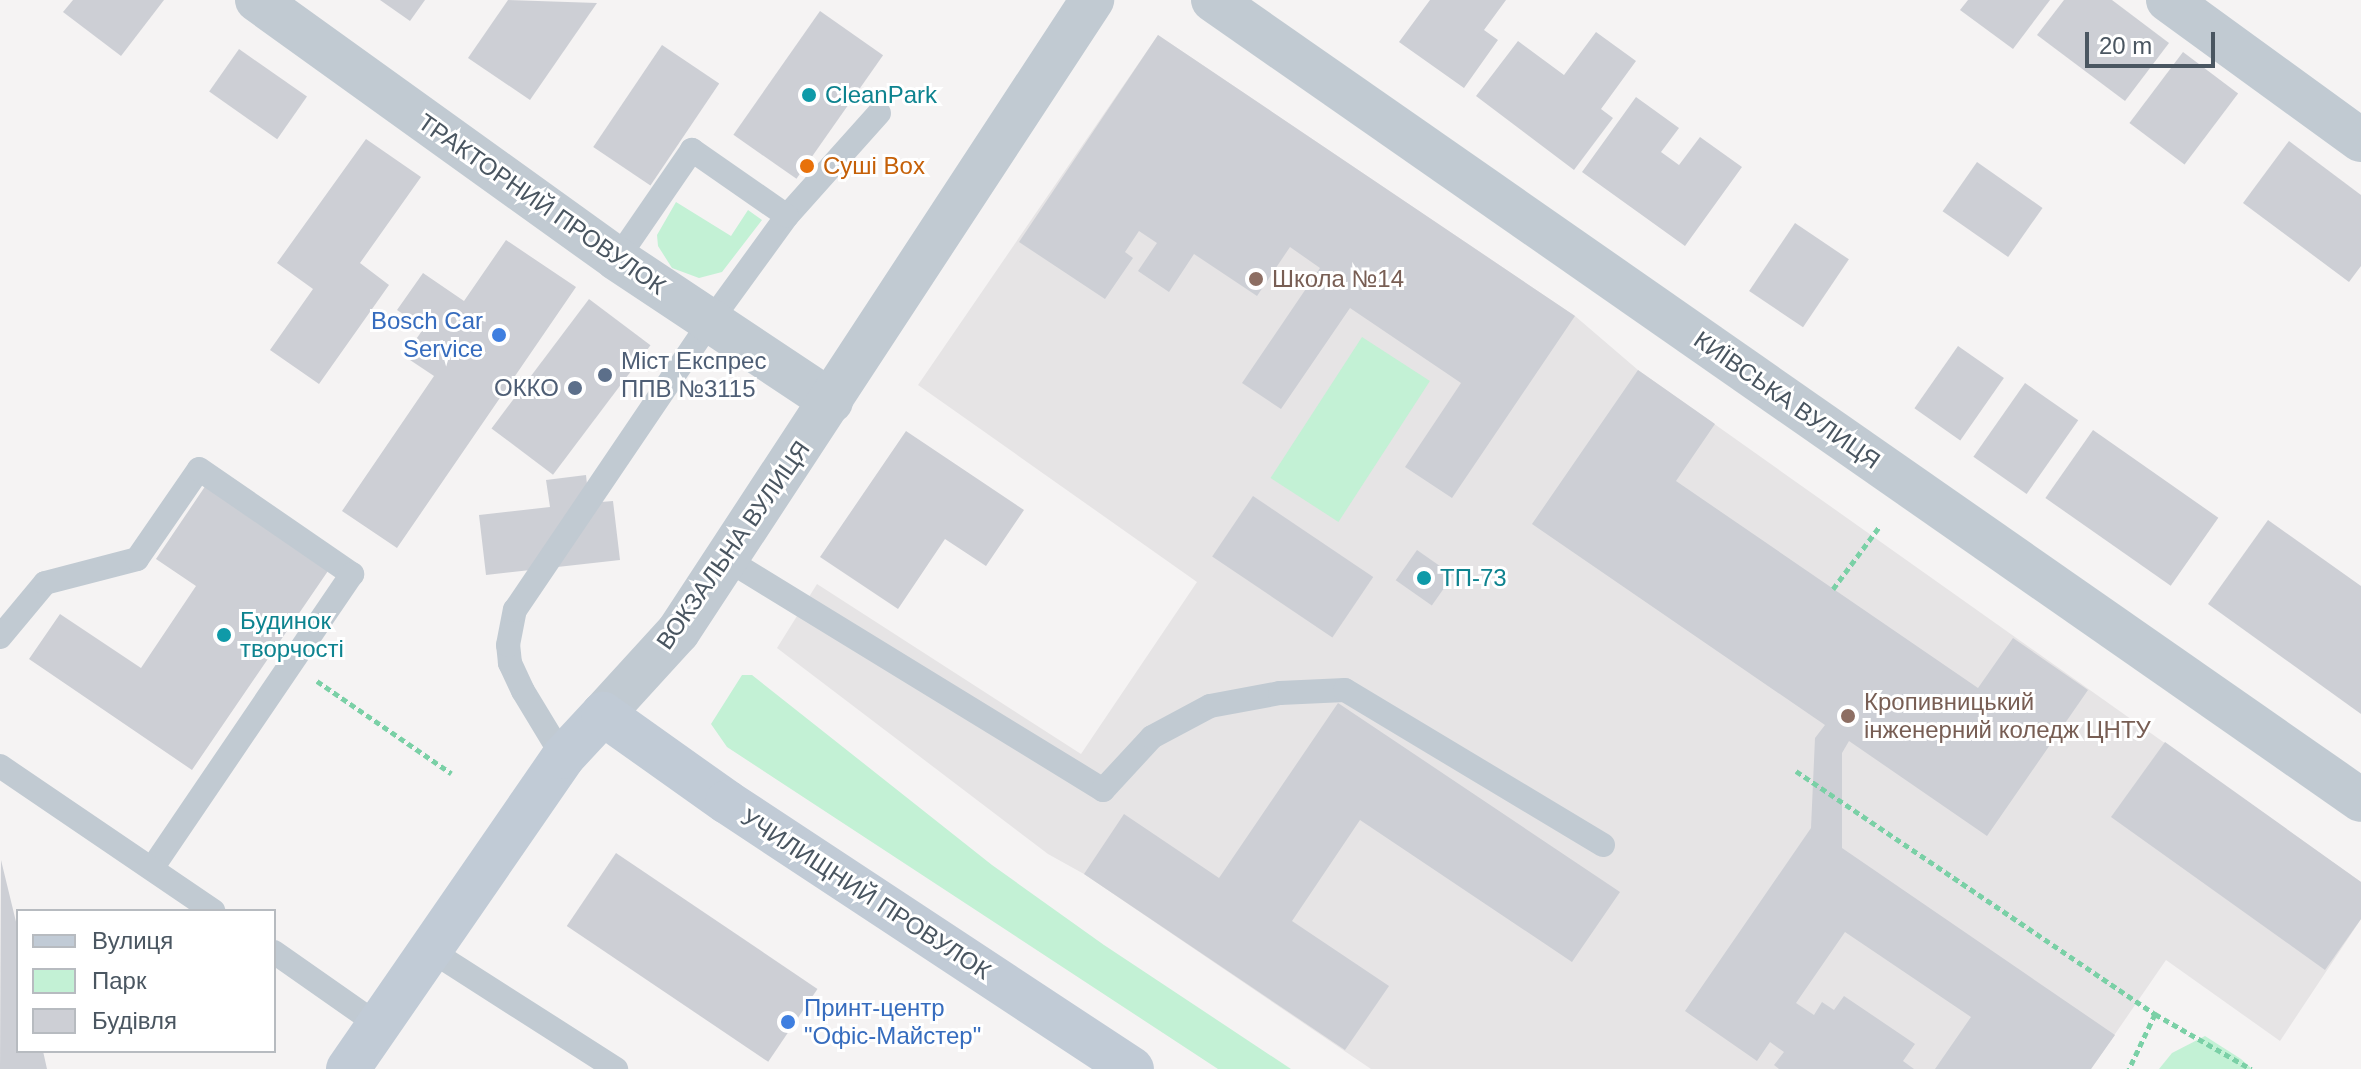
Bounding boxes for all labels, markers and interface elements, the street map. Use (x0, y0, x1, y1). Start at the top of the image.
scale bar (2089, 16, 2219, 66)
text: 20 m (2099, 32, 2152, 59)
place label: CleanPark (825, 81, 937, 109)
marker: CleanPark (800, 86, 818, 104)
street label: ТРАКТОРНИЙ ПРОВУЛОК (413, 108, 671, 300)
place label: Суші Box (823, 152, 925, 180)
marker: Суші Box (798, 157, 816, 175)
place label: Школа №14 (1272, 265, 1404, 293)
marker: Школа №14 (1247, 270, 1265, 288)
place label: Bosch Car Service (371, 307, 483, 363)
street label: КИЇВСЬКА ВУЛИЦЯ (1688, 325, 1886, 475)
marker: Bosch Car Service (490, 326, 508, 344)
place label: Міст Експрес ППВ №3115 (621, 347, 766, 403)
marker: Міст Експрес ППВ №3115 (596, 366, 614, 384)
place label: ОККО (494, 374, 559, 402)
marker: ОККО (566, 379, 584, 397)
street label: ВОКЗАЛЬНА ВУЛИЦЯ (650, 435, 816, 655)
place label: ТП-73 (1440, 564, 1507, 592)
marker: ТП-73 (1415, 569, 1433, 587)
place label: Будинок творчості (240, 607, 344, 663)
marker: Будинок творчості (215, 626, 233, 644)
place label: Кропивницький інженерний коледж ЦНТУ (1864, 688, 2151, 744)
marker: Кропивницький інженерний коледж ЦНТУ (1839, 707, 1857, 725)
street label: УЧИЛИЩНИЙ ПРОВУЛОК (736, 802, 996, 986)
legend (16, 909, 276, 1053)
text: Вулиця (92, 927, 173, 954)
text: Парк (92, 967, 146, 994)
place label: Принт-центр "Офіс-Майстер" (804, 994, 981, 1050)
text: Будівля (92, 1007, 177, 1034)
marker: Принт-центр "Офіс-Майстер" (779, 1013, 797, 1031)

